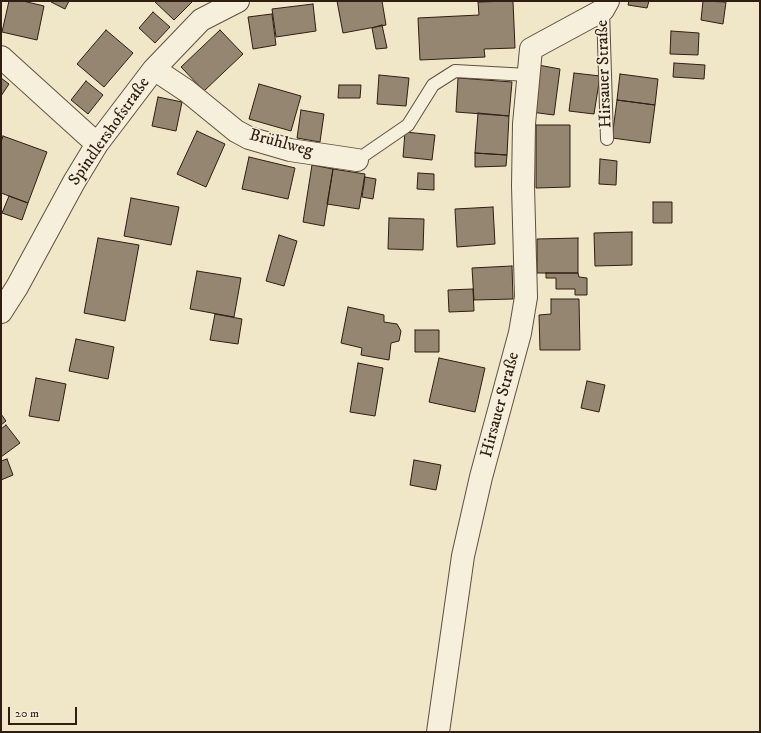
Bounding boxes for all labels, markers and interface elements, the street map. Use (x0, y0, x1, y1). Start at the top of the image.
street label: Hirsauer Straße (593, 20, 617, 128)
street label: Spindlershofstraße (65, 74, 155, 190)
street label: Brühlweg (247, 126, 315, 162)
street label: Hirsauer Straße (477, 350, 525, 460)
scale bar (10, 699, 79, 725)
text: 20 m (15, 706, 39, 721)

